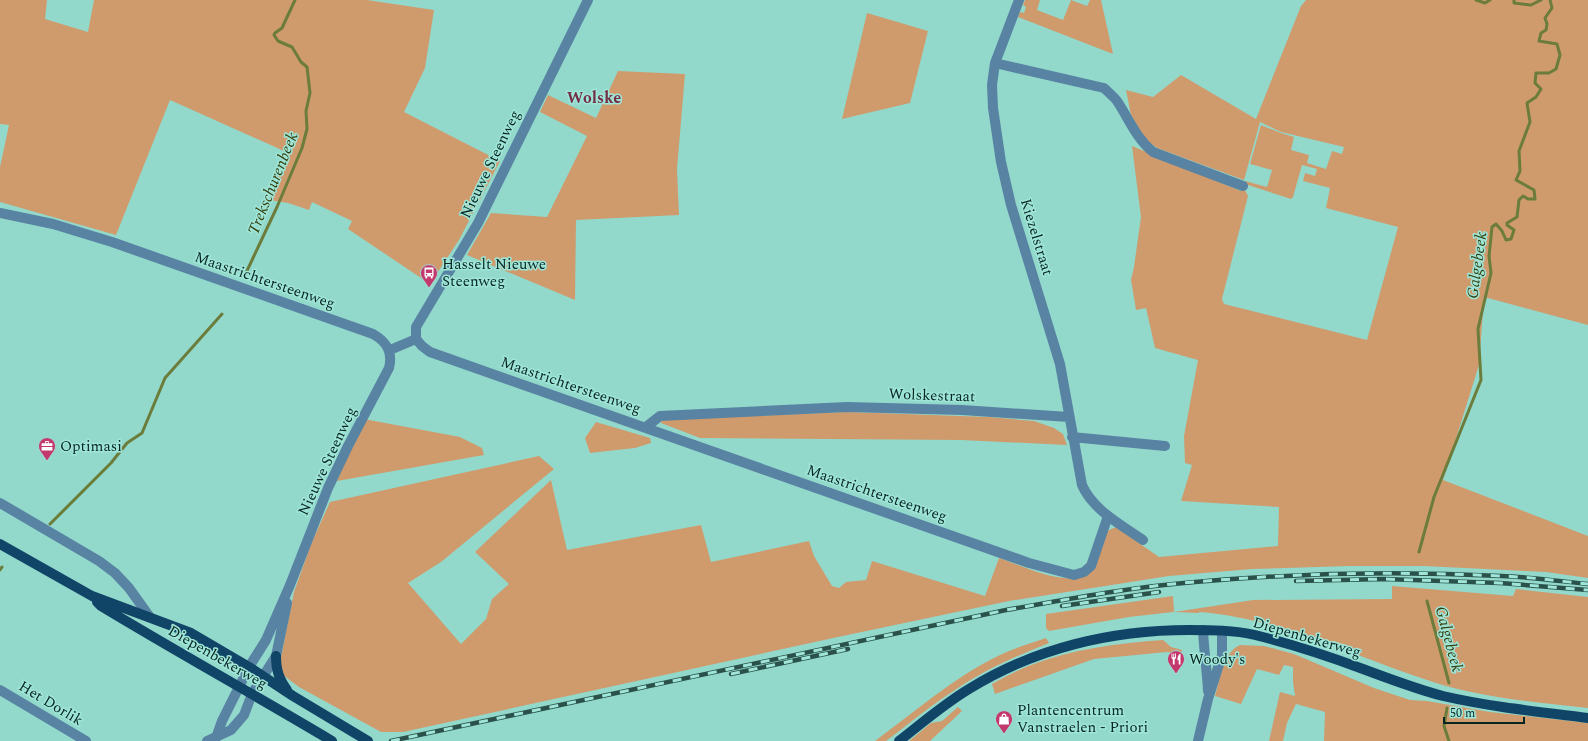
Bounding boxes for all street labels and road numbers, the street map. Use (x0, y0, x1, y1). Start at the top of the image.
street label: Nieuwe Steenweg (454, 106, 527, 222)
street label: Kiezelstraat (1014, 196, 1059, 278)
street label: Maastrichtersteenweg (191, 246, 338, 315)
street label: Maastrichtersteenweg (497, 351, 644, 420)
street label: Wolskestraat (888, 382, 976, 409)
street label: Nieuwe Steenweg (292, 403, 363, 520)
street label: Maastrichtersteenweg (803, 459, 950, 528)
street label: Diepenbekerweg (1250, 611, 1364, 664)
street label: Diepenbekerweg (164, 620, 272, 695)
street label: Het Dorlik (14, 675, 87, 732)

